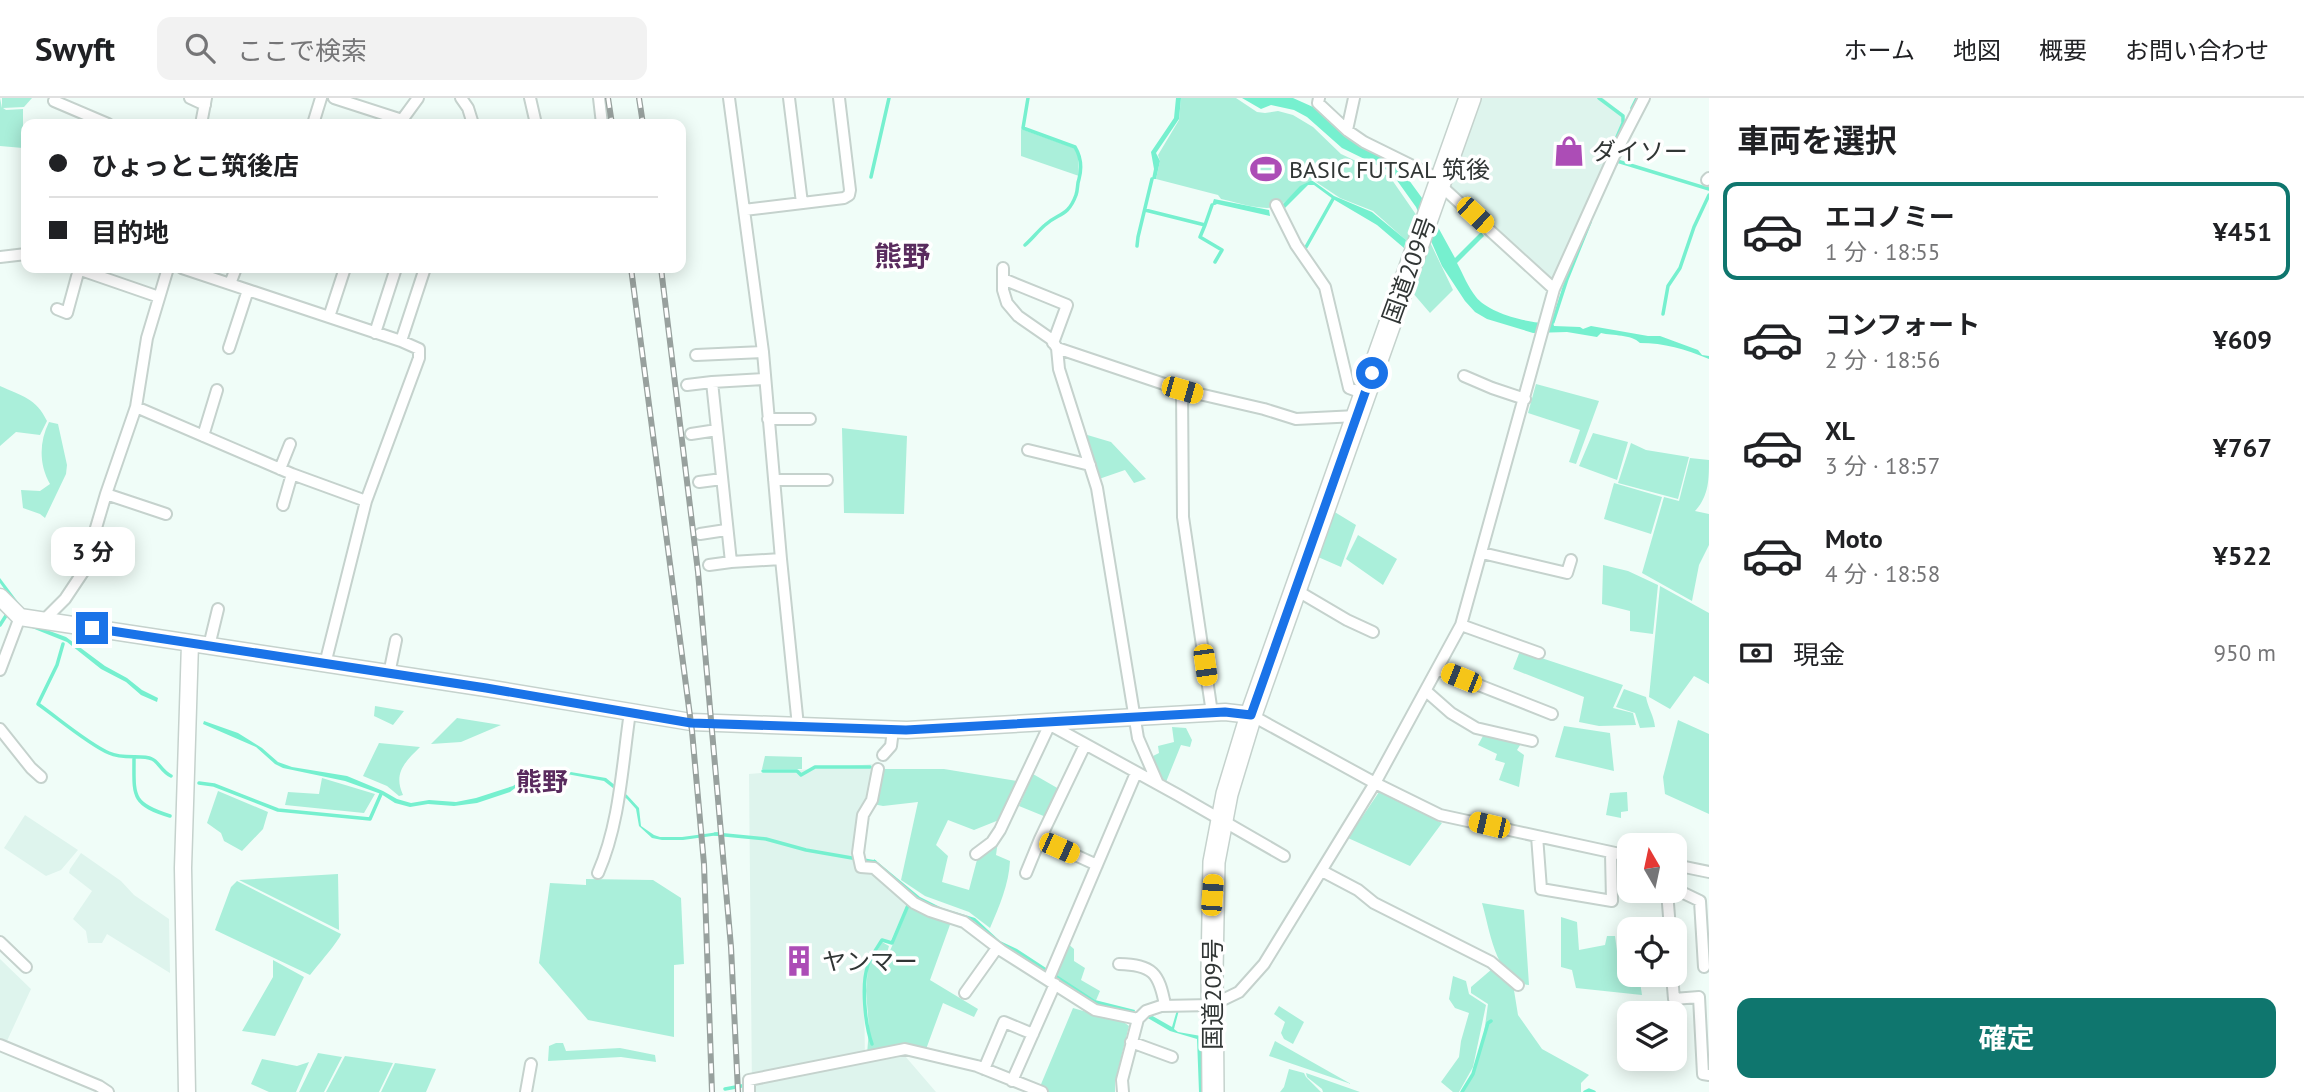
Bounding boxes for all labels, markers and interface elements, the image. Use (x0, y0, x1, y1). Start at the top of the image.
search box (157, 17, 647, 80)
text: Swyft (35, 27, 115, 70)
icon: search (181, 29, 219, 67)
text: ここで検索 (237, 34, 367, 67)
text: ホーム (1844, 35, 1915, 66)
text: 地図 (1953, 35, 2001, 66)
text: 概要 (2039, 35, 2087, 66)
text: お問い合わせ (2125, 35, 2269, 66)
text: 車両を選択 (1737, 119, 1897, 161)
shop icon: ダイソー (1552, 134, 1586, 168)
place label: ダイソー (1592, 136, 1688, 167)
text: ひょっとこ筑後店 (91, 149, 299, 182)
sports icon: BASIC FUTSAL 筑後 (1249, 152, 1283, 186)
place label: BASIC FUTSAL 筑後 (1289, 154, 1490, 185)
car (1453, 193, 1498, 237)
icon: car (1741, 200, 1804, 263)
text: エコノミー (1825, 200, 1955, 233)
street label: 国道209号 (1375, 212, 1443, 328)
text: ¥451 (2213, 215, 2272, 248)
text: 目的地 (91, 216, 169, 249)
district label: 熊野 (874, 237, 930, 274)
text: 1 分 · 18:55 (1825, 237, 1940, 266)
icon: car (1741, 308, 1804, 371)
text: コンフォート (1825, 308, 1980, 341)
text: ¥609 (2213, 323, 2272, 356)
text: 2 分 · 18:56 (1825, 345, 1940, 374)
route start (1356, 357, 1388, 389)
car (1159, 374, 1206, 406)
text: XL (1825, 414, 1855, 447)
icon: car (1741, 416, 1804, 479)
text: ¥767 (2213, 431, 2272, 464)
text: 3 分 · 18:57 (1825, 451, 1940, 480)
text: Moto (1825, 522, 1883, 555)
icon: car (1741, 524, 1804, 587)
callout: 3 分 (50, 526, 134, 575)
text: 3 分 (72, 537, 114, 566)
text: ¥522 (2213, 539, 2272, 572)
text: 4 分 · 18:58 (1825, 559, 1940, 588)
route end (76, 612, 108, 644)
icon: cash (1737, 634, 1775, 672)
text: 現金 (1793, 638, 1845, 671)
text: 950 m (2214, 638, 2276, 667)
car (1192, 643, 1219, 687)
car (1438, 660, 1485, 696)
district label: 熊野 (516, 765, 568, 798)
car (1467, 810, 1512, 840)
car (1036, 830, 1083, 866)
north arrow (1617, 833, 1687, 903)
map controls (1617, 833, 1687, 1071)
car (1201, 873, 1224, 917)
button: locate (1617, 917, 1687, 987)
street label: 国道209号 (1197, 938, 1228, 1050)
building icon: ヤンマー (782, 944, 816, 978)
place label: ヤンマー (822, 946, 918, 977)
button: 確定 (1737, 998, 2276, 1078)
button: layers (1617, 1001, 1687, 1071)

